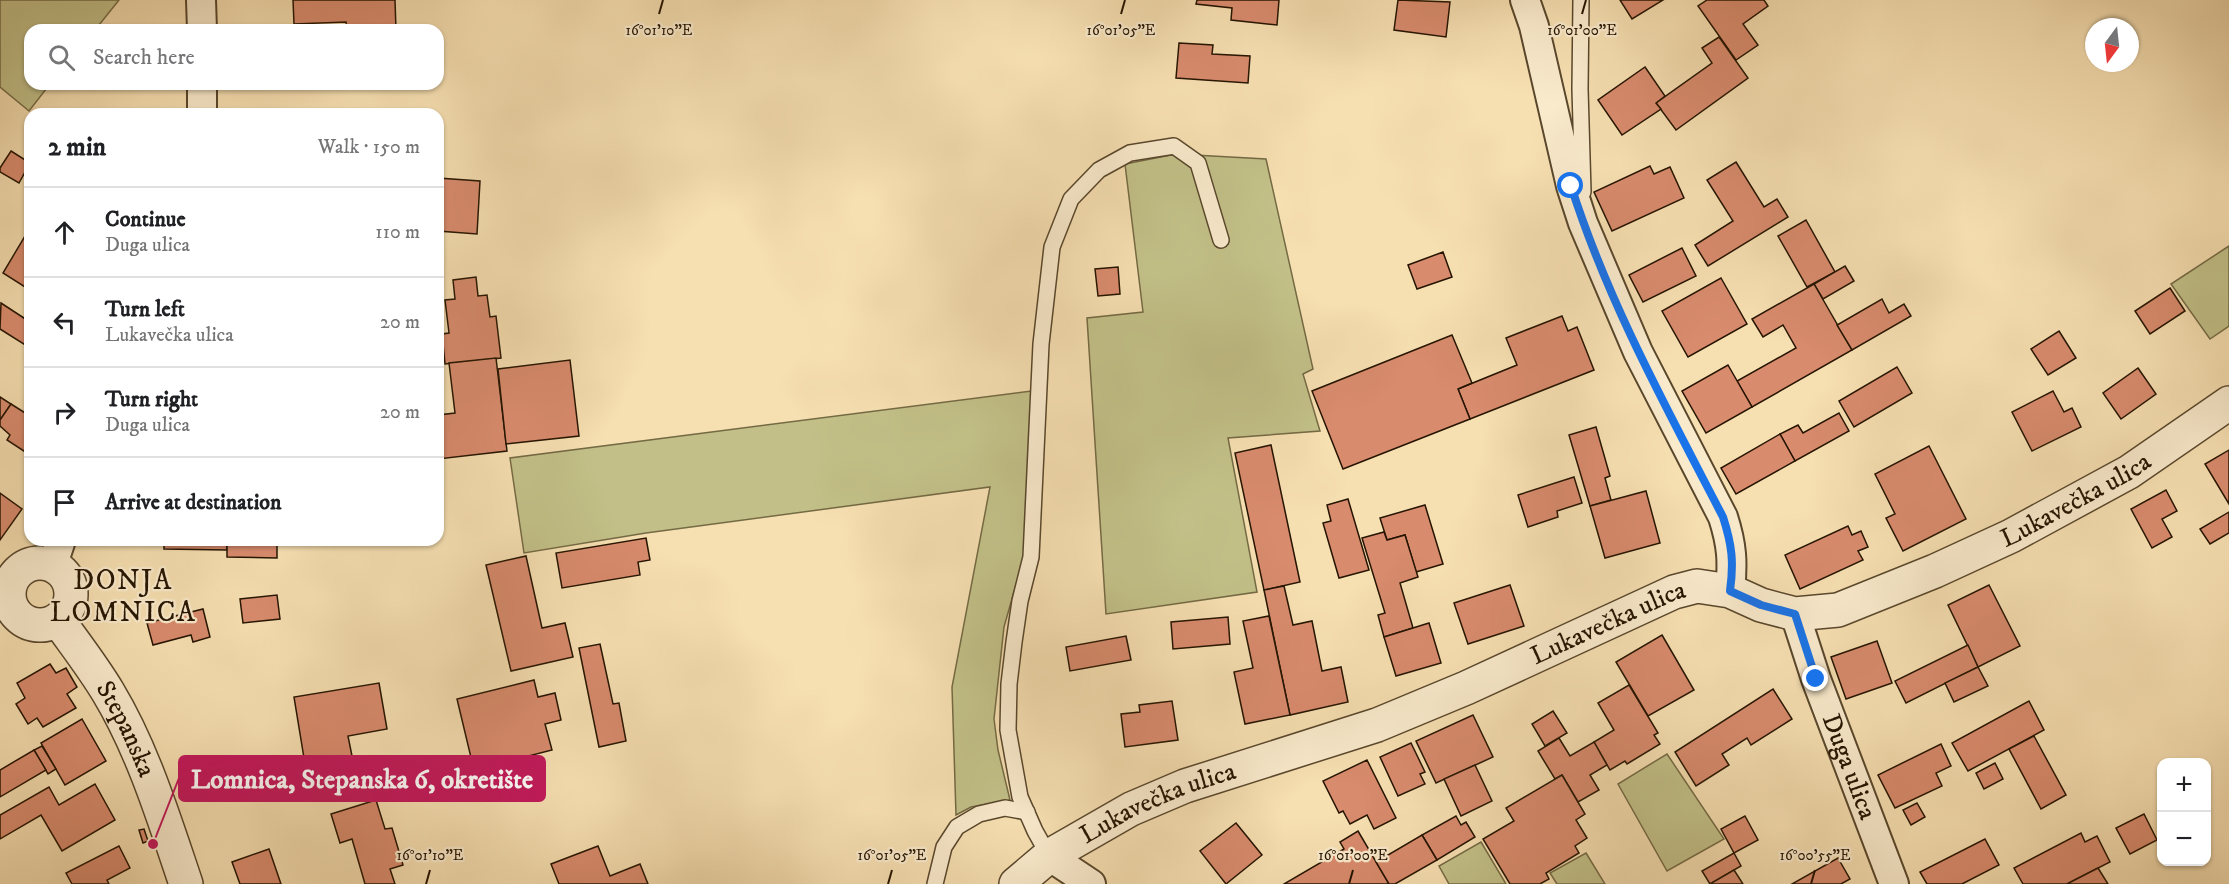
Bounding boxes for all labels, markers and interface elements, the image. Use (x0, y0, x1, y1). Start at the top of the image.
north arrow (2085, 18, 2139, 72)
text: 16°01'10"E (625, 21, 693, 40)
text: 16°01'05"E (1086, 21, 1156, 40)
text: 16°01'00"E (1547, 21, 1617, 40)
search box (24, 24, 444, 90)
icon: search (45, 41, 78, 74)
text: Search here (93, 44, 195, 71)
text: 2 min (48, 131, 106, 164)
text: Walk · 150 m (318, 135, 420, 160)
route start (1557, 172, 1583, 198)
text: Continue (105, 206, 186, 233)
icon: ahead (48, 216, 81, 249)
text: 110 m (375, 220, 420, 245)
text: Duga ulica (105, 233, 190, 258)
text: Turn left (105, 296, 185, 323)
icon: left (48, 306, 81, 339)
text: 20 m (380, 310, 420, 335)
text: Lukavečka ulica (105, 323, 234, 348)
text: Turn right (105, 386, 198, 413)
icon: right (48, 396, 81, 429)
text: 20 m (380, 400, 420, 425)
text: Duga ulica (105, 413, 190, 438)
street label: Lukavečka ulica (1995, 445, 2158, 555)
icon: arrive (48, 486, 81, 519)
text: Arrive at destination (105, 489, 282, 516)
district label: DONJA LOMNICA (50, 563, 196, 630)
street label: Lukavečka ulica (1525, 573, 1689, 672)
route end (1802, 665, 1828, 691)
street label: Stepanska (89, 675, 163, 782)
street label: Duga ulica (1814, 709, 1884, 824)
street label: Lukavečka ulica (1074, 754, 1240, 851)
callout: Lomnica, Stepanska 6, okretište (179, 756, 545, 801)
map controls (2157, 758, 2211, 866)
button: + (2157, 758, 2211, 812)
text: Lomnica, Stepanska 6, okretište (191, 763, 533, 797)
button: − (2157, 812, 2211, 866)
text: 16°01'10"E (396, 846, 464, 865)
text: 16°01'05"E (857, 846, 927, 865)
text: 16°01'00"E (1318, 846, 1388, 865)
text: 16°00'55"E (1779, 846, 1851, 865)

